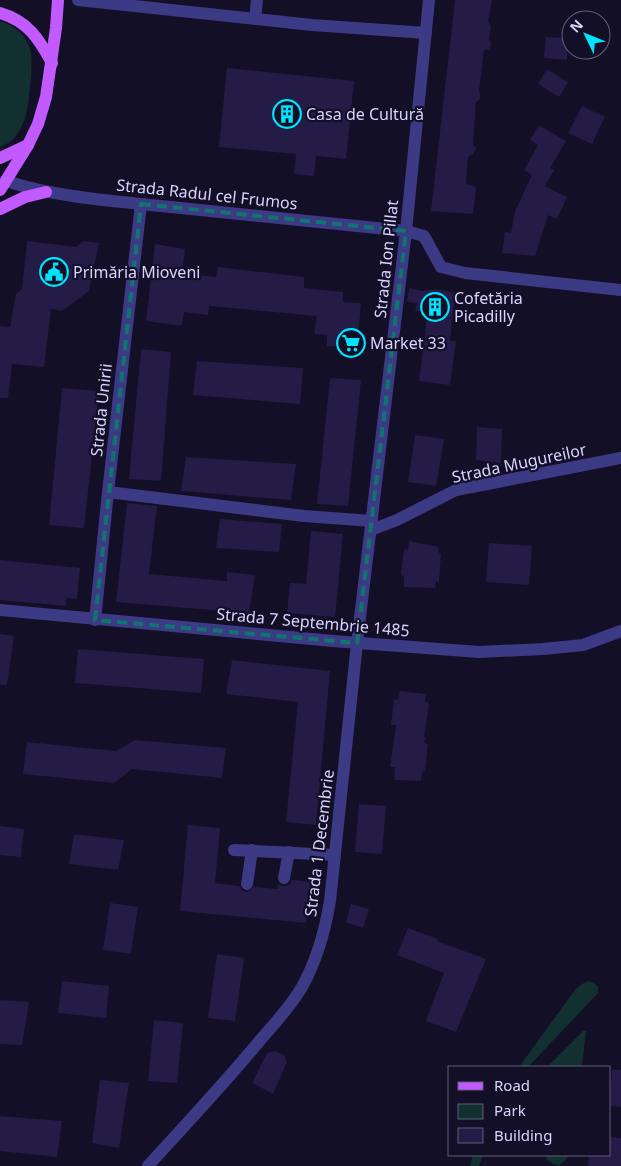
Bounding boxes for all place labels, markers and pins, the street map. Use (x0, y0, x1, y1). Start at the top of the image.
building icon: Casa de Cultură (272, 99, 302, 129)
place label: Casa de Cultură (306, 103, 424, 125)
public building icon: Primăria Mioveni (39, 257, 69, 287)
place label: Primăria Mioveni (73, 261, 200, 283)
place label: Cofetăria Picadilly (454, 287, 523, 327)
building icon: Cofetăria Picadilly (420, 292, 450, 322)
supermarket icon: Market 33 (336, 328, 366, 358)
place label: Market 33 (370, 332, 446, 354)

